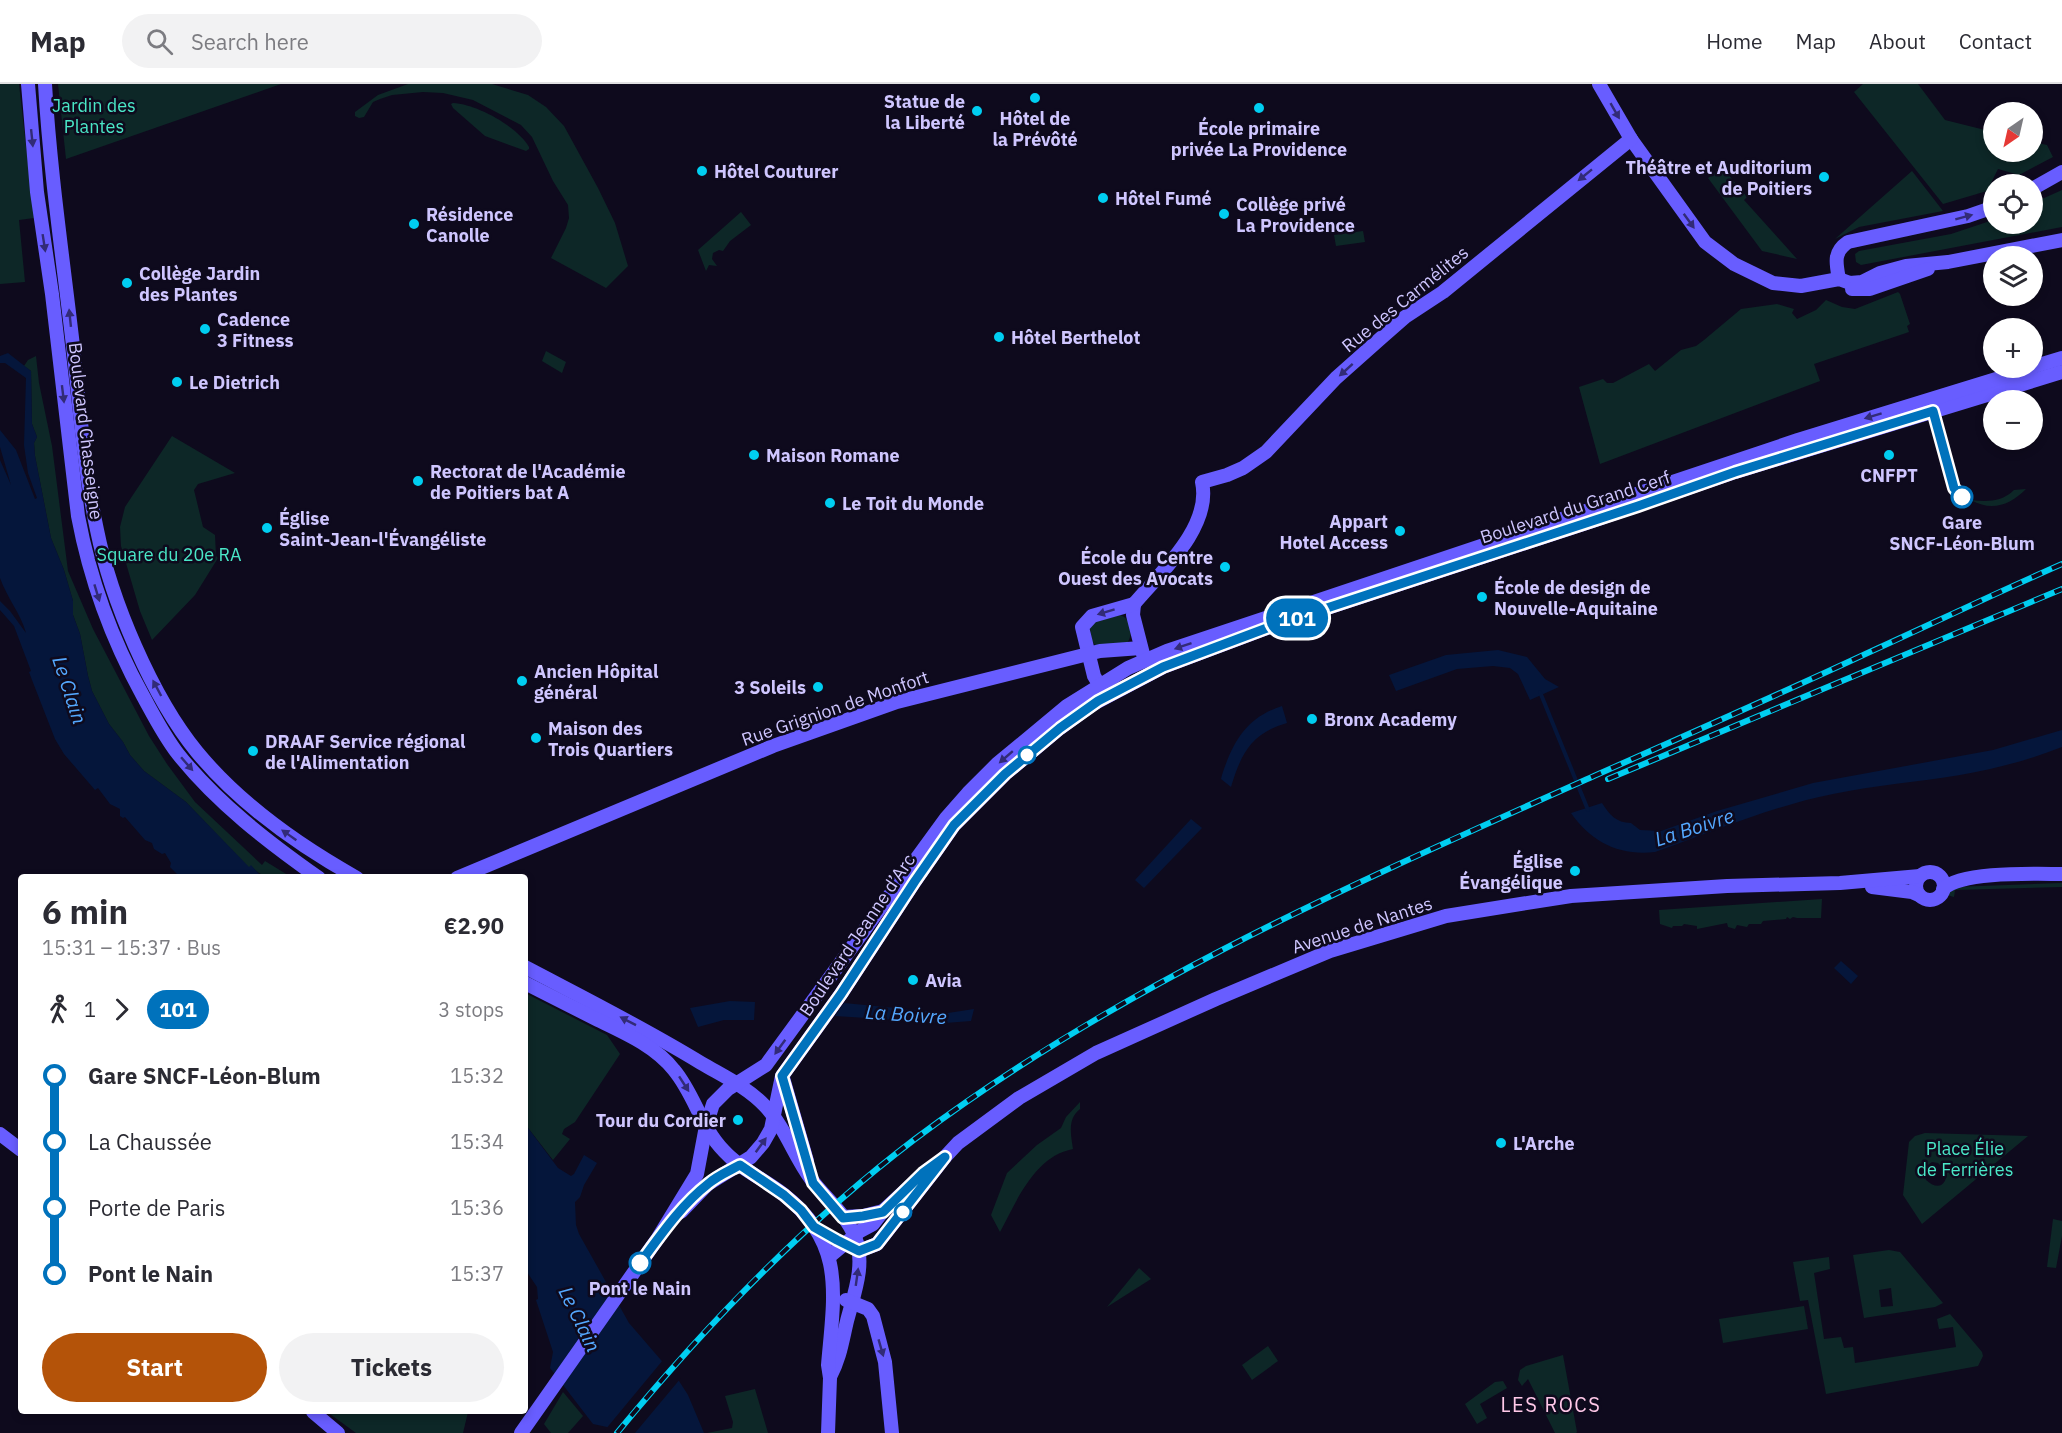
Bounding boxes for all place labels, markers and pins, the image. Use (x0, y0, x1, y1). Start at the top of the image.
place label: Statue de la Liberté (884, 90, 965, 134)
marker: Hôtel de la Prévôté (1028, 91, 1042, 105)
marker: École primaire privée La Providence (1252, 101, 1266, 115)
marker: Statue de la Liberté (970, 104, 984, 118)
place label: Hôtel de la Prévôté (992, 107, 1078, 151)
place label: École primaire privée La Providence (1171, 116, 1347, 161)
place label: Théâtre et Auditorium de Poitiers (1625, 156, 1812, 200)
place label: Hôtel Couturer (714, 160, 839, 183)
marker: Hôtel Couturer (695, 164, 709, 178)
marker: Théâtre et Auditorium de Poitiers (1817, 170, 1831, 184)
place label: Hôtel Fumé (1115, 187, 1212, 210)
marker: Hôtel Fumé (1096, 191, 1110, 205)
place label: Collège privé La Providence (1236, 193, 1355, 237)
place label: Résidence Canolle (426, 203, 513, 247)
marker: Collège privé La Providence (1217, 207, 1231, 221)
marker: Résidence Canolle (407, 217, 421, 231)
place label: Collège Jardin des Plantes (139, 262, 260, 306)
marker: Collège Jardin des Plantes (120, 276, 134, 290)
place label: Cadence 3 Fitness (217, 308, 293, 352)
marker: Cadence 3 Fitness (198, 322, 212, 336)
place label: Hôtel Berthelot (1011, 326, 1140, 349)
marker: Hôtel Berthelot (992, 330, 1006, 344)
place label: Le Dietrich (189, 371, 280, 394)
marker: Le Dietrich (170, 375, 184, 389)
place label: Maison Romane (766, 444, 900, 467)
marker: Maison Romane (747, 448, 761, 462)
marker: CNFPT (1882, 448, 1896, 462)
place label: Rectorat de l'Académie de Poitiers bat A (430, 460, 626, 504)
place label: CNFPT (1860, 464, 1918, 487)
marker: Rectorat de l'Académie de Poitiers bat A (411, 474, 425, 488)
marker: Gare SNCF-Léon-Blum (1951, 486, 1973, 508)
place label: Le Toit du Monde (842, 492, 984, 515)
marker: Le Toit du Monde (823, 496, 837, 510)
place label: Église Saint-Jean-l'Évangéliste (279, 506, 486, 551)
place label: Appart Hotel Access (1279, 510, 1388, 554)
place label: Gare SNCF-Léon-Blum (1889, 511, 2035, 555)
marker: Église Saint-Jean-l'Évangéliste (260, 521, 274, 535)
marker: Appart Hotel Access (1393, 524, 1407, 538)
place label: École du Centre Ouest des Avocats (1058, 545, 1213, 590)
marker: École du Centre Ouest des Avocats (1218, 560, 1232, 574)
place label: École de design de Nouvelle-Aquitaine (1494, 575, 1658, 620)
marker: École de design de Nouvelle-Aquitaine (1475, 590, 1489, 604)
place label: Ancien Hôpital général (534, 660, 659, 704)
marker: Ancien Hôpital général (515, 674, 529, 688)
place label: 3 Soleils (734, 676, 806, 699)
marker: 3 Soleils (811, 680, 825, 694)
place label: Bronx Academy (1324, 708, 1457, 731)
marker: Bronx Academy (1305, 712, 1319, 726)
place label: Maison des Trois Quartiers (548, 717, 673, 761)
place label: DRAAF Service régional de l'Alimentation (265, 730, 466, 774)
marker: Maison des Trois Quartiers (529, 731, 543, 745)
marker: DRAAF Service régional de l'Alimentation (246, 744, 260, 758)
unlabelled marker (1018, 746, 1036, 764)
place label: Église Évangélique (1459, 849, 1563, 894)
marker: Église Évangélique (1568, 864, 1582, 878)
place label: Avia (925, 969, 962, 992)
marker: Avia (906, 973, 920, 987)
place label: Tour du Cordier (596, 1109, 726, 1132)
marker: Tour du Cordier (731, 1113, 745, 1127)
place label: L'Arche (1513, 1132, 1575, 1155)
marker: L'Arche (1494, 1136, 1508, 1150)
unlabelled marker (894, 1203, 912, 1221)
marker: Pont le Nain (629, 1252, 651, 1274)
place label: Pont le Nain (589, 1277, 691, 1300)

